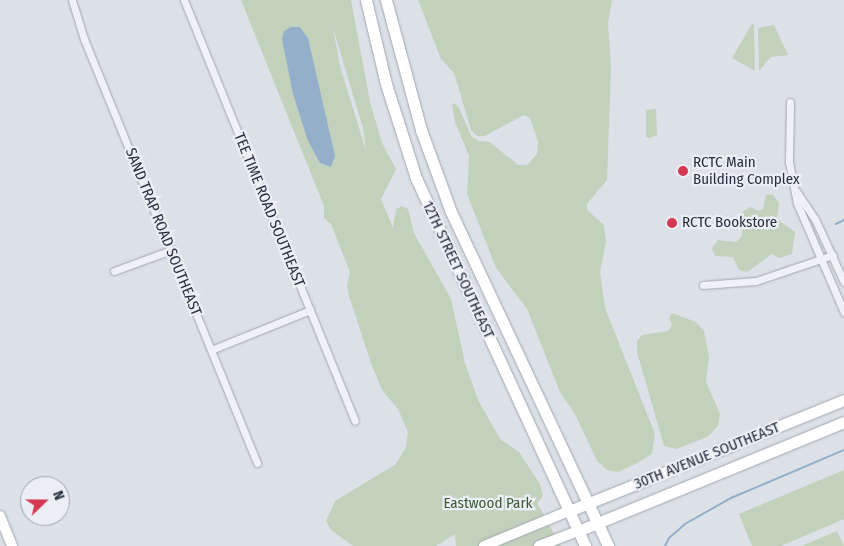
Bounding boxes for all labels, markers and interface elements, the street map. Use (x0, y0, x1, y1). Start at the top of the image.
street label: TEE TIME ROAD SOUTHEAST (230, 130, 308, 290)
street label: SAND TRAP ROAD SOUTHEAST (121, 146, 205, 318)
place label: RCTC Main Building Complex (693, 153, 799, 188)
marker: RCTC Main Building Complex (677, 165, 689, 177)
street label: 12TH STREET SOUTHEAST (418, 199, 498, 341)
place label: RCTC Bookstore (682, 214, 777, 232)
marker: RCTC Bookstore (666, 217, 678, 229)
street label: 30TH AVENUE SOUTHEAST (632, 419, 782, 493)
north arrow (20, 476, 70, 526)
text: N (49, 488, 68, 503)
park label: Eastwood Park (443, 495, 533, 513)

